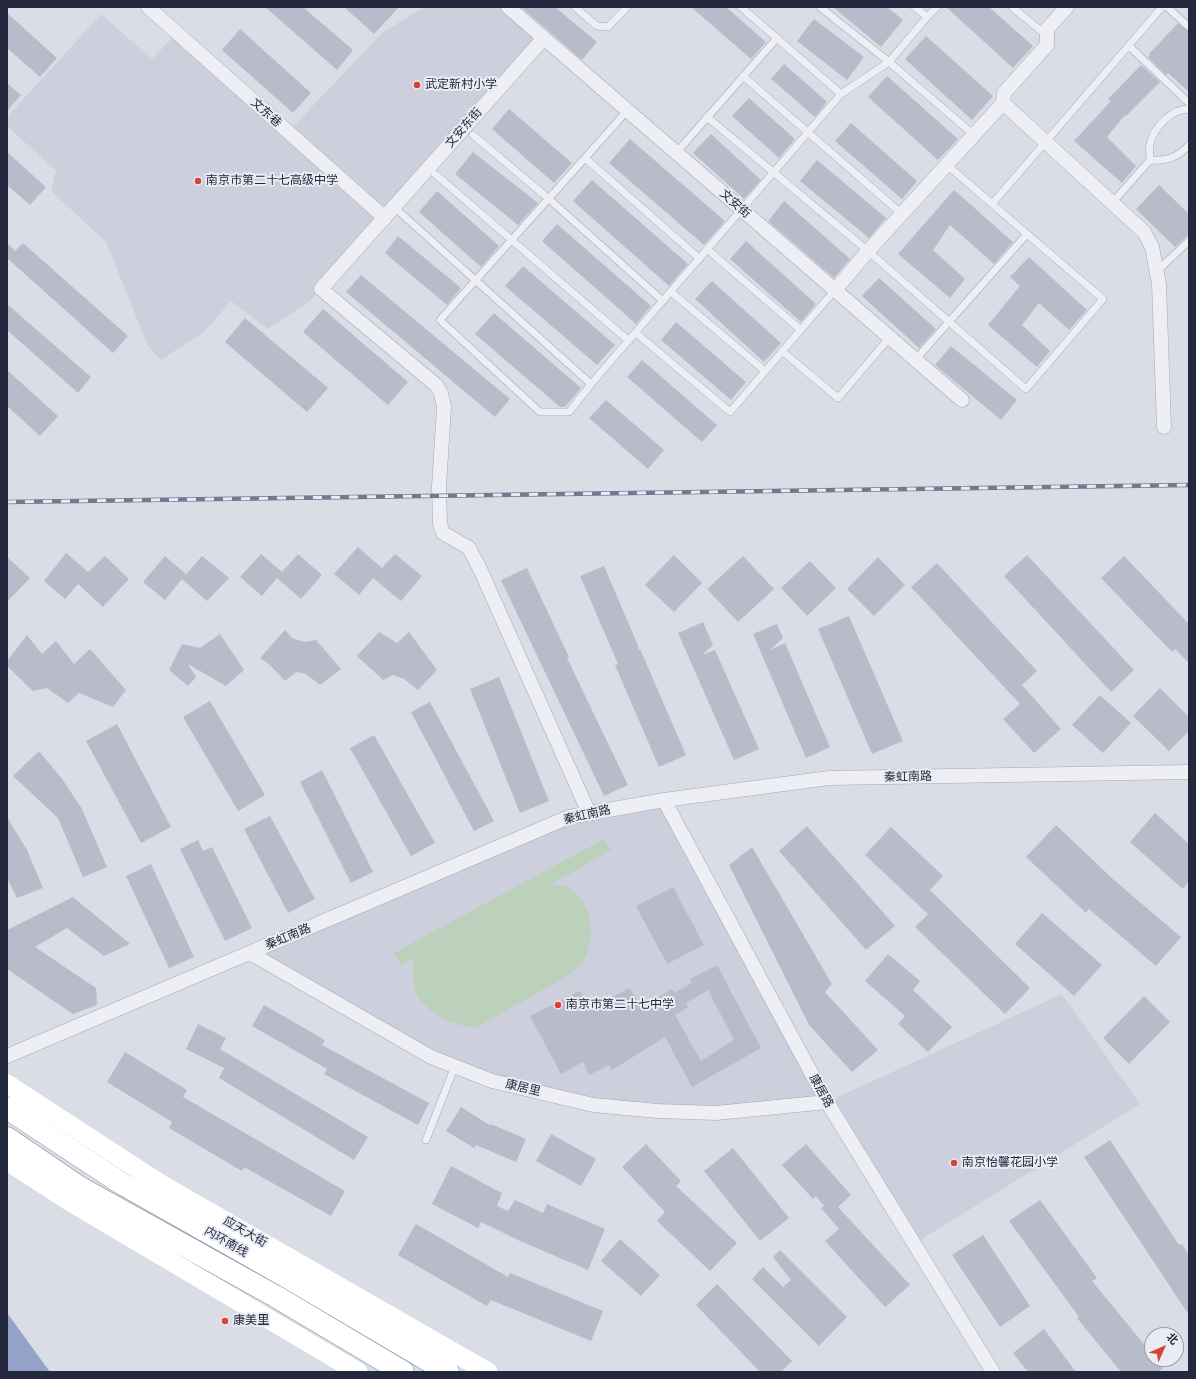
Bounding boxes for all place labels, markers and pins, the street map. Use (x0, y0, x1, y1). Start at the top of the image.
place label: 武定新村小学 (425, 78, 497, 92)
marker: 武定新村小学 (412, 80, 422, 90)
place label: 南京市第二十七高级中学 (206, 174, 338, 188)
marker: 南京市第二十七高级中学 (193, 176, 203, 186)
place label: 南京市第二十七中学 (566, 998, 674, 1012)
marker: 南京市第二十七中学 (553, 1000, 563, 1010)
place label: 南京怡馨花园小学 (962, 1156, 1058, 1170)
marker: 南京怡馨花园小学 (949, 1158, 959, 1168)
place label: 康美里 (233, 1314, 269, 1328)
marker: 康美里 (220, 1316, 230, 1326)

